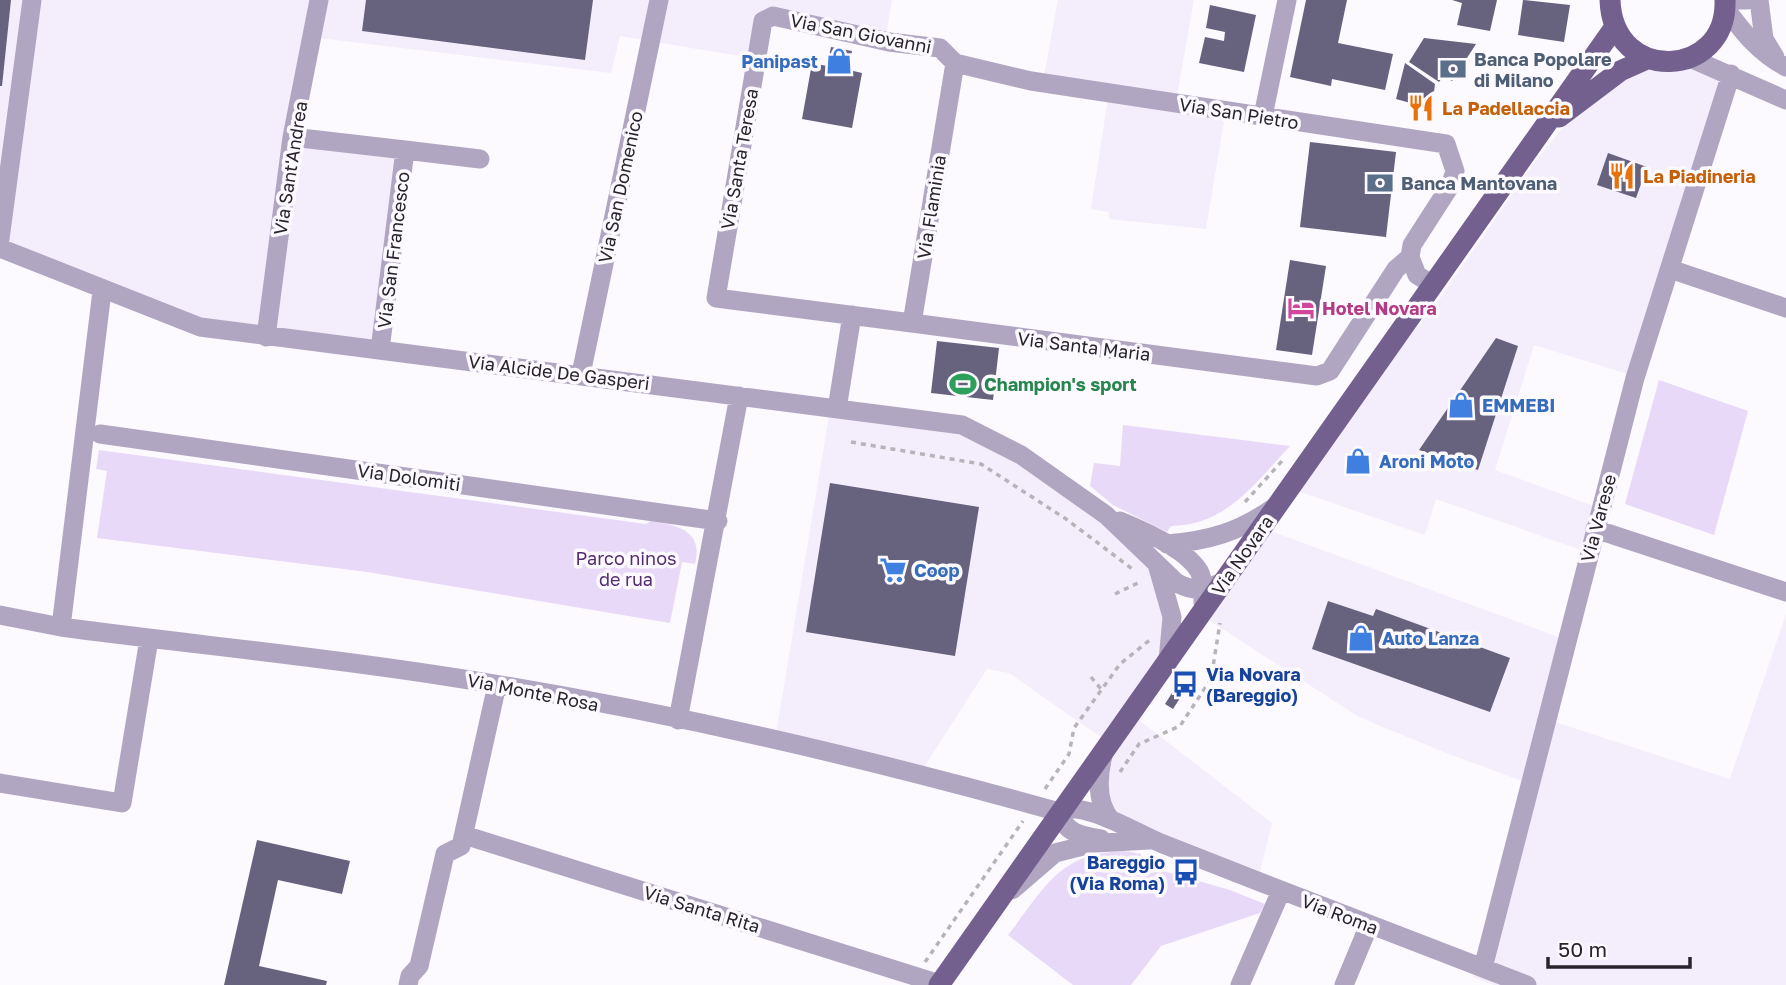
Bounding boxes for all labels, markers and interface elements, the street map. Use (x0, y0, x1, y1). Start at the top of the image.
street label: Via San Giovanni (788, 9, 934, 57)
shop icon: Panipast (824, 46, 854, 76)
place label: Banca Popolare di Milano (1474, 48, 1612, 91)
place label: Panipast (741, 50, 818, 72)
bank icon: Banca Popolare di Milano (1438, 54, 1468, 84)
street label: Via Santa Teresa (716, 87, 762, 231)
street label: Via San Pietro (1178, 93, 1300, 133)
restaurant icon: La Padellaccia (1406, 93, 1436, 123)
place label: La Padellaccia (1442, 97, 1570, 119)
street label: Via Sant'Andrea (269, 99, 311, 237)
street label: Via San Domenico (593, 109, 647, 265)
street label: Via Flaminia (912, 153, 950, 261)
restaurant icon: La Piadineria (1607, 161, 1637, 191)
place label: La Piadineria (1643, 165, 1756, 187)
bank icon: Banca Mantovana (1365, 168, 1395, 198)
street label: Via San Francesco (372, 170, 414, 330)
place label: Banca Mantovana (1401, 172, 1557, 194)
hotel icon: Hotel Novara (1286, 293, 1316, 323)
place label: Hotel Novara (1322, 297, 1437, 319)
street label: Via Santa Maria (1016, 327, 1152, 365)
street label: Via Alcide De Gasperi (467, 350, 651, 394)
sports icon: Champion's sport (948, 369, 978, 399)
place label: Champion's sport (984, 373, 1137, 395)
shop icon: EMMEBI (1446, 390, 1476, 420)
place label: EMMEBI (1482, 394, 1555, 416)
shop icon: Aroni Moto (1343, 446, 1373, 476)
place label: Aroni Moto (1379, 450, 1475, 472)
street label: Via Dolomiti (356, 459, 462, 495)
street label: Via Varese (1576, 472, 1620, 564)
street label: Via Novara (1206, 511, 1278, 599)
park label: Parco ninos de rua (575, 547, 677, 590)
supermarket icon: Coop (878, 555, 908, 585)
place label: Coop (914, 559, 959, 581)
shop icon: Auto Lanza (1346, 623, 1376, 653)
place label: Auto Lanza (1382, 627, 1479, 649)
place label: Via Novara (Bareggio) (1206, 663, 1301, 706)
street label: Via Monte Rosa (465, 668, 601, 716)
bus stop icon: Via Novara (Bareggio) (1170, 669, 1200, 699)
place label: Bareggio (Via Roma) (1069, 851, 1165, 894)
bus stop icon: Bareggio (Via Roma) (1171, 857, 1201, 887)
street label: Via Santa Rita (641, 881, 763, 937)
street label: Via Roma (1298, 889, 1382, 939)
scale bar (1548, 926, 1690, 970)
text: 50 m (1558, 936, 1607, 962)

